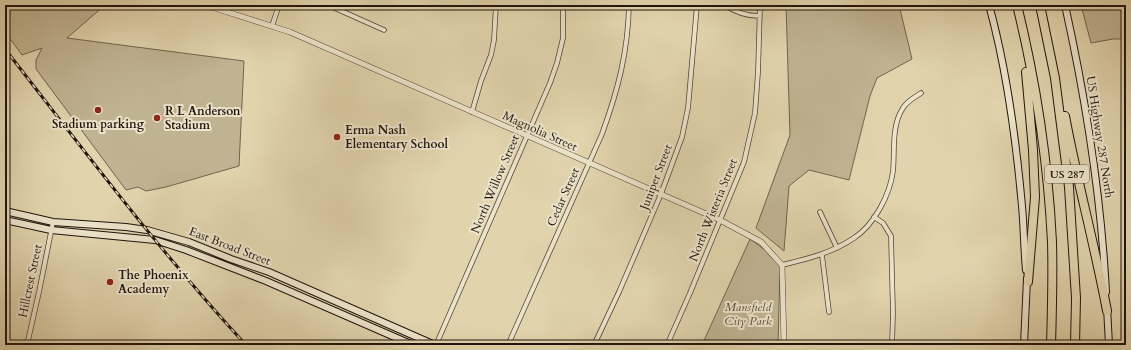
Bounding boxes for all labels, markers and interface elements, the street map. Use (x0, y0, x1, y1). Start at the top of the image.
street label: US Highway 287 North (1082, 75, 1118, 200)
place label: R L Anderson Stadium (165, 103, 241, 133)
marker: Stadium parking (93, 105, 103, 115)
street label: Magnolia Street (500, 107, 580, 155)
marker: R L Anderson Stadium (152, 113, 162, 123)
place label: Stadium parking (52, 116, 145, 132)
place label: Erma Nash Elementary School (345, 122, 448, 152)
marker: Erma Nash Elementary School (332, 132, 342, 142)
street label: North Willow Street (467, 132, 523, 236)
street label: Juniper Street (635, 142, 676, 214)
street label: North Wisteria Street (685, 156, 741, 264)
street label: Cedar Street (543, 165, 583, 229)
road number: US 287 (1045, 165, 1089, 183)
street label: East Broad Street (187, 223, 273, 269)
street label: Hillcrest Street (14, 243, 46, 319)
place label: The Phoenix Academy (118, 267, 189, 297)
marker: The Phoenix Academy (105, 277, 115, 287)
park label: Mansfield City Park (724, 299, 772, 329)

